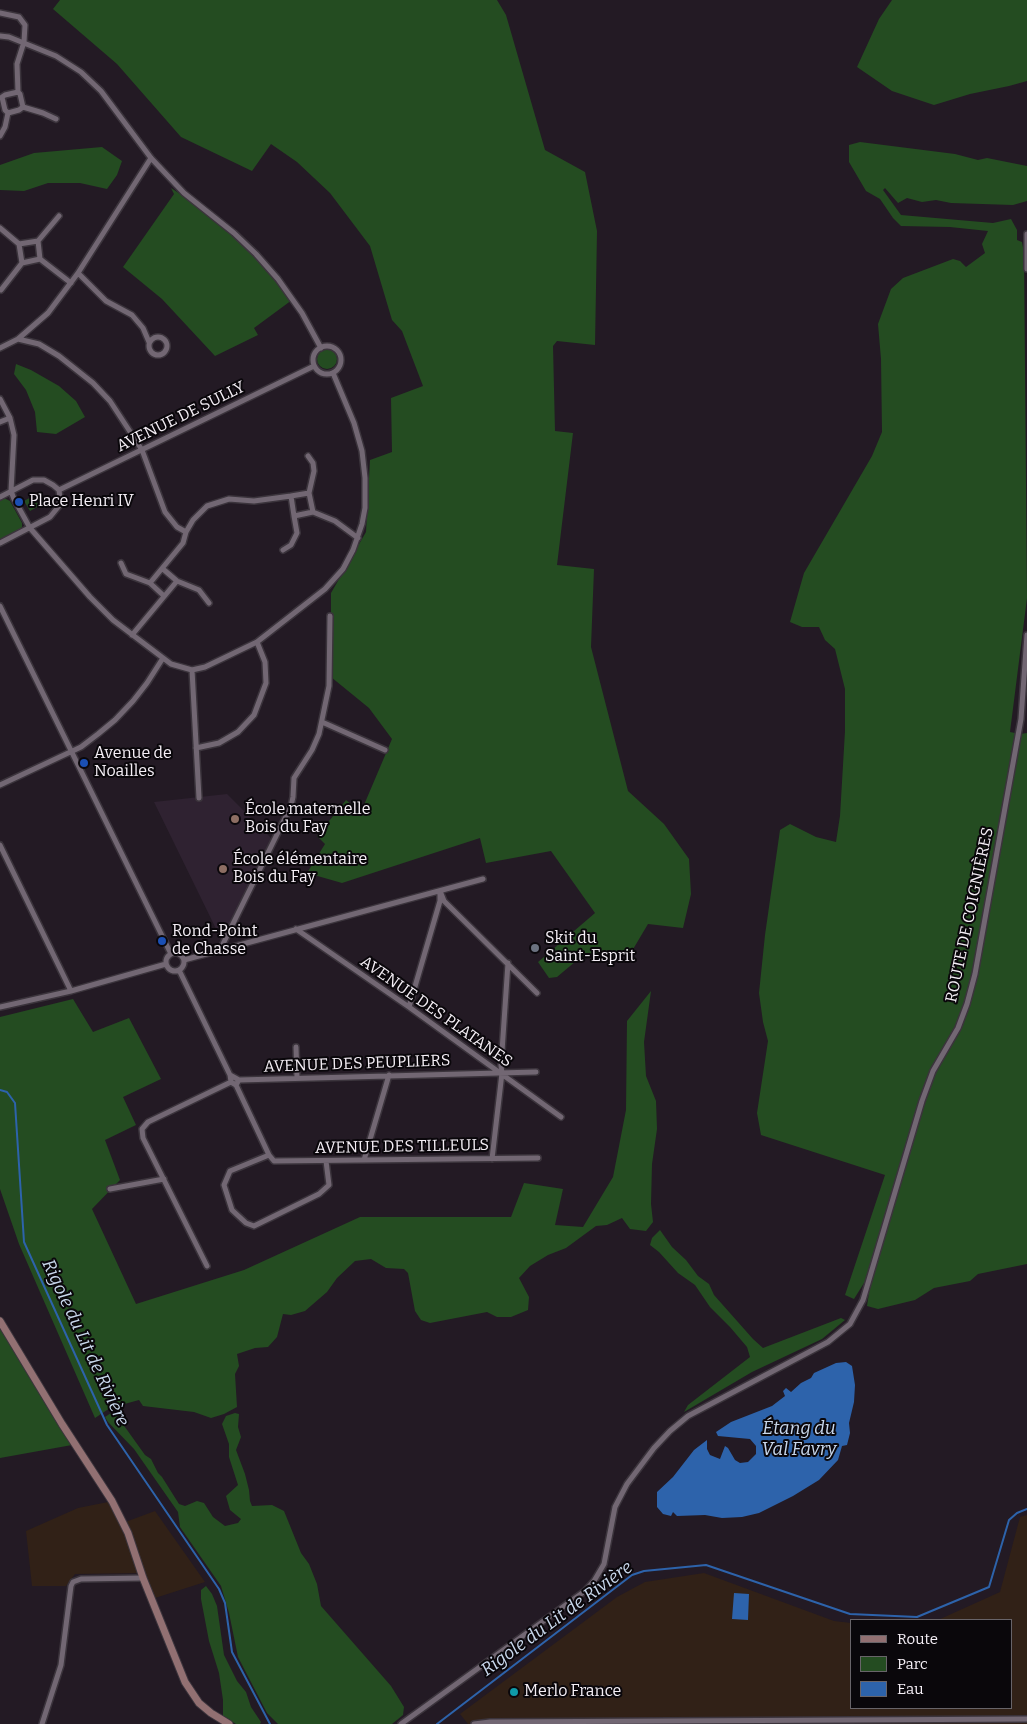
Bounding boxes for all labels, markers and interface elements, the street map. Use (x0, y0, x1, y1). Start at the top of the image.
street label: AVENUE DE SULLY (114, 378, 248, 456)
place label: Place Henri IV (29, 492, 134, 512)
marker: Place Henri IV (13, 496, 25, 508)
place label: Avenue de Noailles (94, 744, 172, 782)
marker: Avenue de Noailles (78, 757, 90, 769)
place label: École maternelle Bois du Fay (245, 800, 370, 838)
marker: École maternelle Bois du Fay (229, 813, 241, 825)
street label: ROUTE DE COIGNIÈRES (942, 826, 998, 1004)
place label: École élémentaire Bois du Fay (233, 850, 367, 888)
marker: École élémentaire Bois du Fay (217, 863, 229, 875)
place label: Rond-Point de Chasse (172, 922, 257, 960)
place label: Skit du Saint-Esprit (545, 929, 635, 967)
marker: Rond-Point de Chasse (156, 935, 168, 947)
marker: Skit du Saint-Esprit (529, 942, 541, 954)
street label: AVENUE DES PLATANES (356, 952, 516, 1072)
street label: AVENUE DES PEUPLIERS (263, 1051, 451, 1077)
street label: AVENUE DES TILLEULS (315, 1136, 489, 1158)
water label: Rigole du Lit de Rivière (37, 1256, 133, 1430)
water label: Étang du Val Favry (762, 1418, 836, 1460)
water label: Rigole du Lit de Rivière (477, 1557, 637, 1681)
legend (850, 1619, 1012, 1709)
text: Route (897, 1630, 938, 1648)
text: Parc (897, 1655, 928, 1673)
text: Eau (897, 1680, 924, 1698)
place label: Merlo France (524, 1682, 621, 1702)
marker: Merlo France (508, 1686, 520, 1698)

